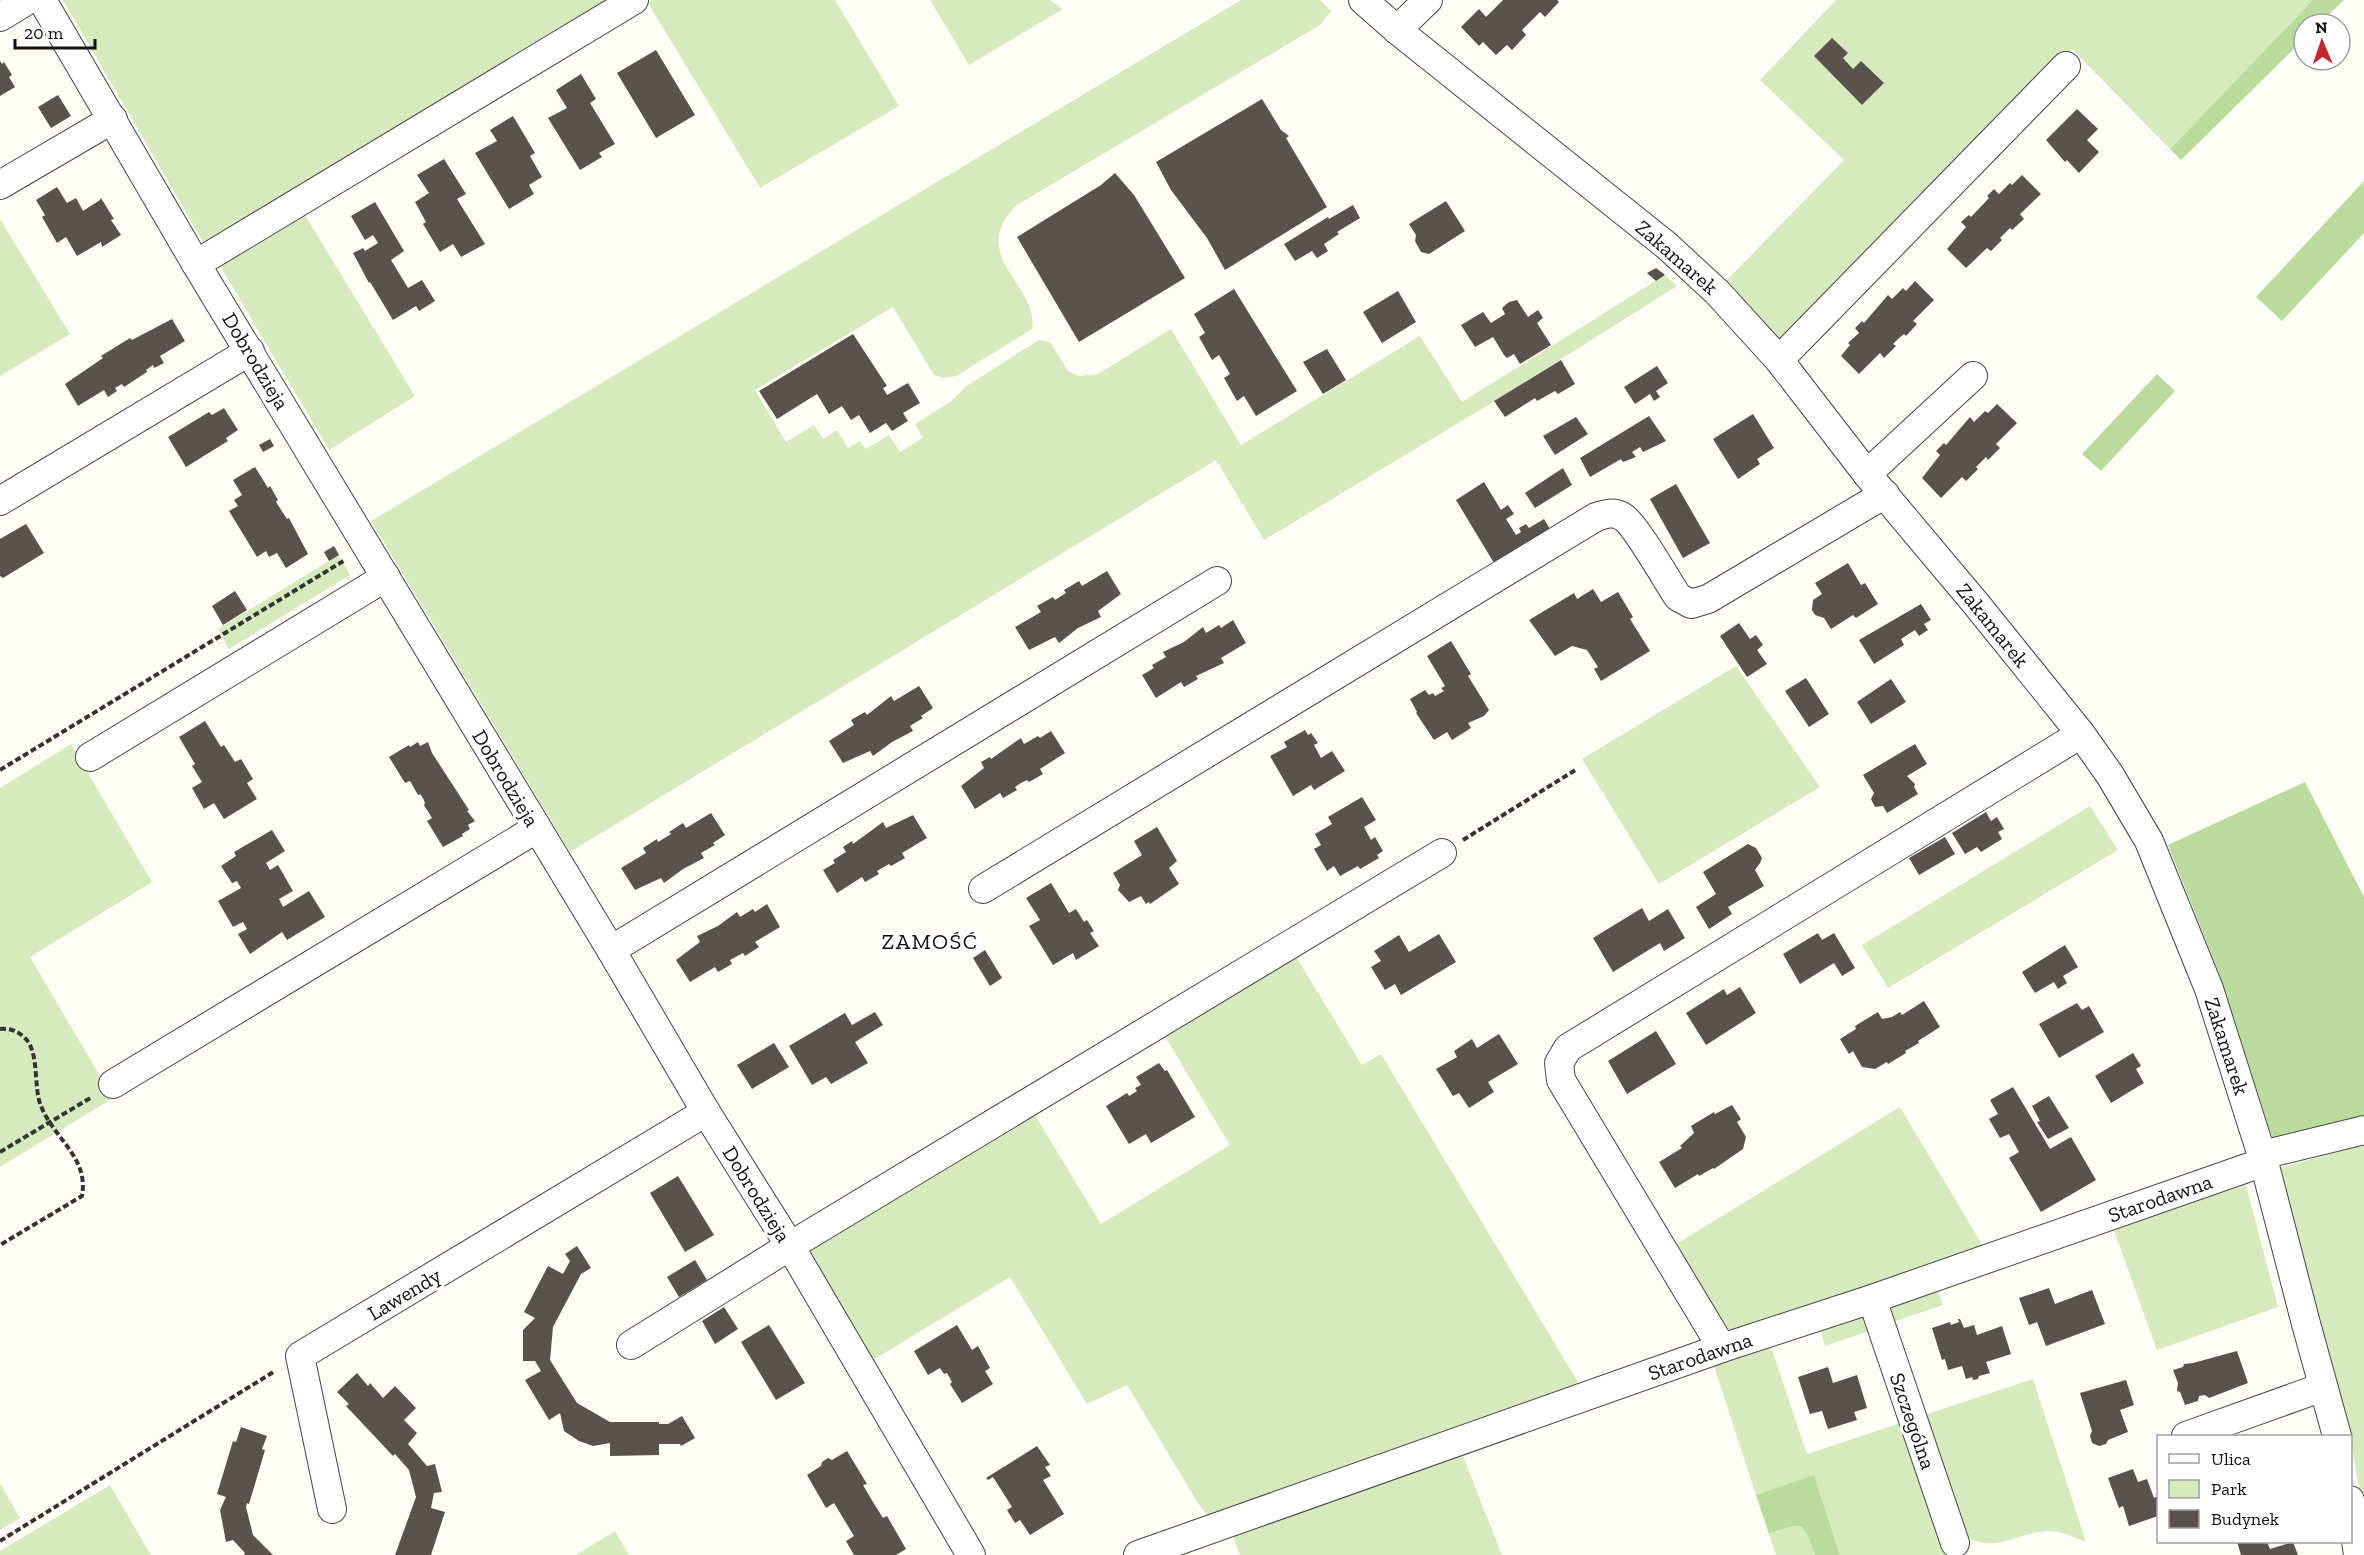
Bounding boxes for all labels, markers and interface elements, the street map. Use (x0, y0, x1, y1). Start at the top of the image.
scale bar (15, 12, 94, 50)
north arrow (2292, 12, 2352, 72)
text: N (2315, 18, 2328, 37)
text: 20 m (24, 22, 64, 44)
street label: Zakamarek (1631, 214, 1723, 300)
street label: Dobrodzieja (216, 308, 295, 415)
street label: Zakamarek (1951, 578, 2035, 672)
street label: Dobrodzieja (466, 725, 545, 832)
district label: ZAMOŚĆ (881, 928, 979, 955)
street label: Zakamarek (2199, 994, 2255, 1098)
street label: Dobrodzieja (717, 1141, 796, 1247)
street label: Starodawna (2105, 1169, 2215, 1227)
street label: Lawendy (363, 1262, 445, 1326)
street label: Starodawna (1645, 1327, 1755, 1385)
street label: Szczególna (1885, 1370, 1941, 1472)
legend (2157, 1435, 2352, 1543)
text: Ulica (2211, 1448, 2251, 1470)
text: Park (2211, 1478, 2247, 1500)
text: Budynek (2211, 1508, 2280, 1530)

